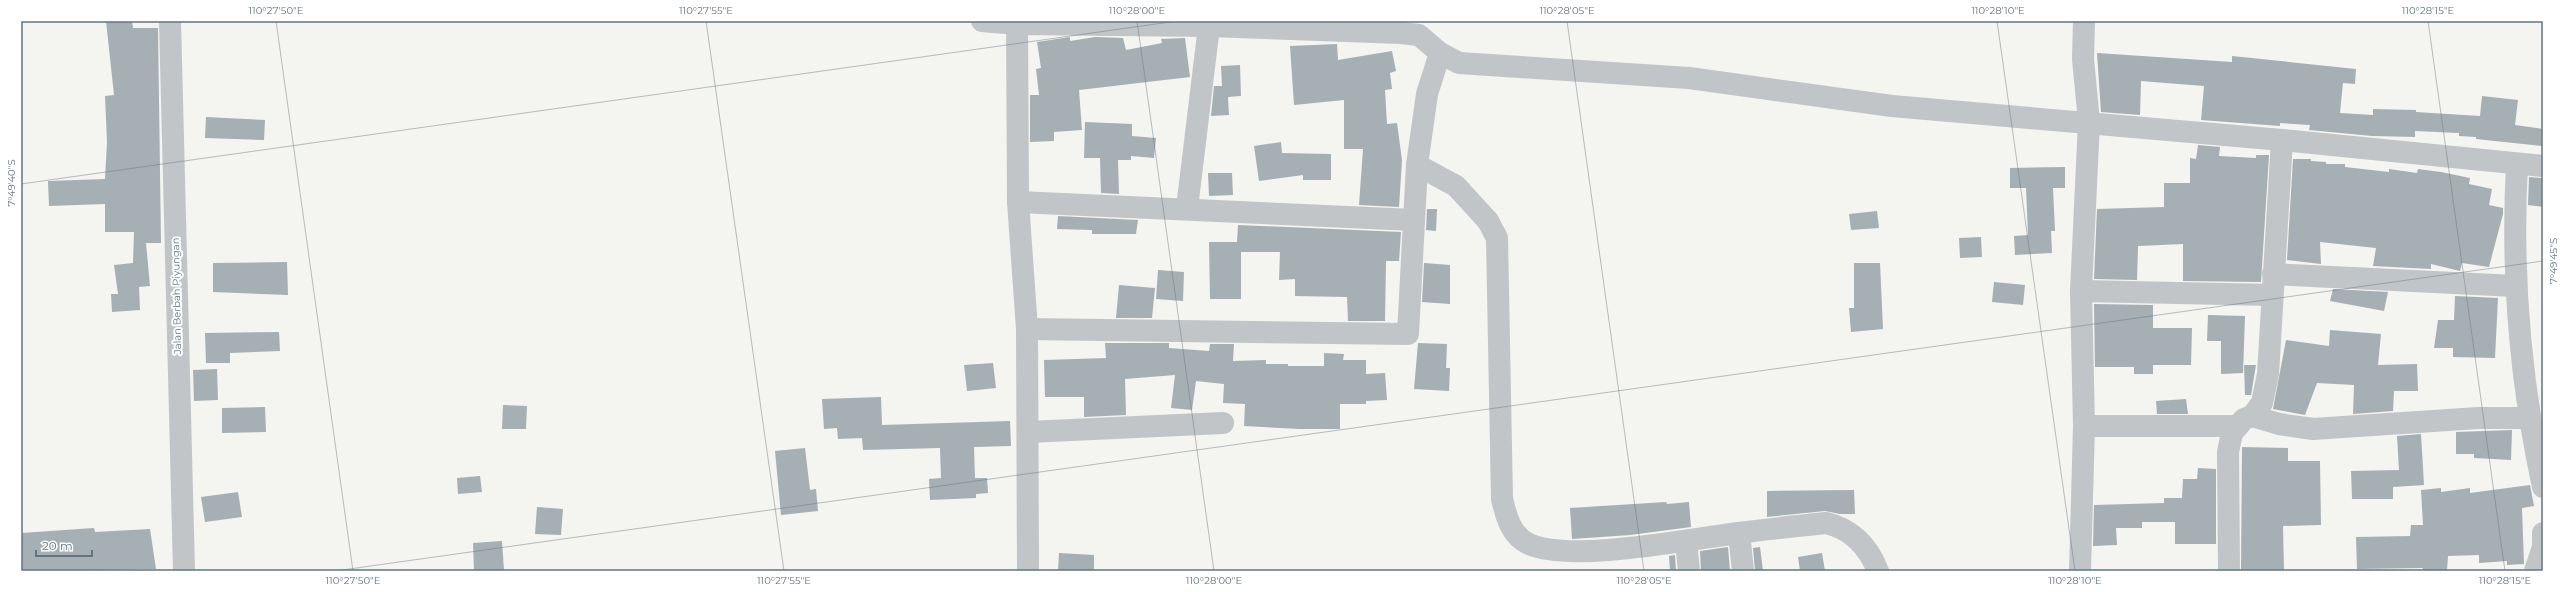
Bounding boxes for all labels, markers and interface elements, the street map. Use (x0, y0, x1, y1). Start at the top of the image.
text: 110°27'50"E (248, 4, 304, 17)
text: 110°27'55"E (679, 4, 733, 17)
text: 110°28'00"E (1109, 4, 1165, 17)
text: 110°28'05"E (1539, 4, 1595, 17)
text: 110°28'10"E (1971, 4, 2025, 17)
text: 110°28'15"E (2402, 4, 2455, 17)
text: 7°49'40"S (5, 159, 18, 207)
street label: Jalan Berbah Piyungan (169, 238, 184, 355)
text: 7°49'45"S (2547, 238, 2560, 284)
scale bar (36, 532, 92, 558)
text: 20 m (42, 538, 73, 553)
text: 110°27'50"E (325, 574, 381, 587)
text: 110°27'55"E (757, 574, 811, 587)
text: 110°28'00"E (1186, 574, 1242, 587)
text: 110°28'05"E (1616, 574, 1672, 587)
text: 110°28'10"E (2048, 574, 2102, 587)
text: 110°28'15"E (2479, 574, 2532, 587)

